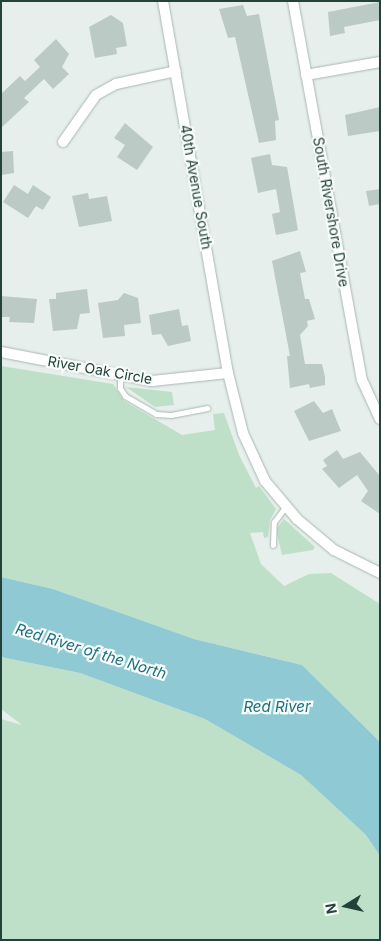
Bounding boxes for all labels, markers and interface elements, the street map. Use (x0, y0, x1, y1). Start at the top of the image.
street label: 40th Avenue South (177, 123, 215, 251)
street label: South Rivershore Drive (310, 136, 352, 288)
street label: River Oak Circle (46, 353, 154, 387)
water label: Red River of the North (13, 619, 169, 683)
water label: Red River (243, 698, 311, 716)
north arrow (321, 881, 371, 931)
text: N (321, 902, 340, 915)

